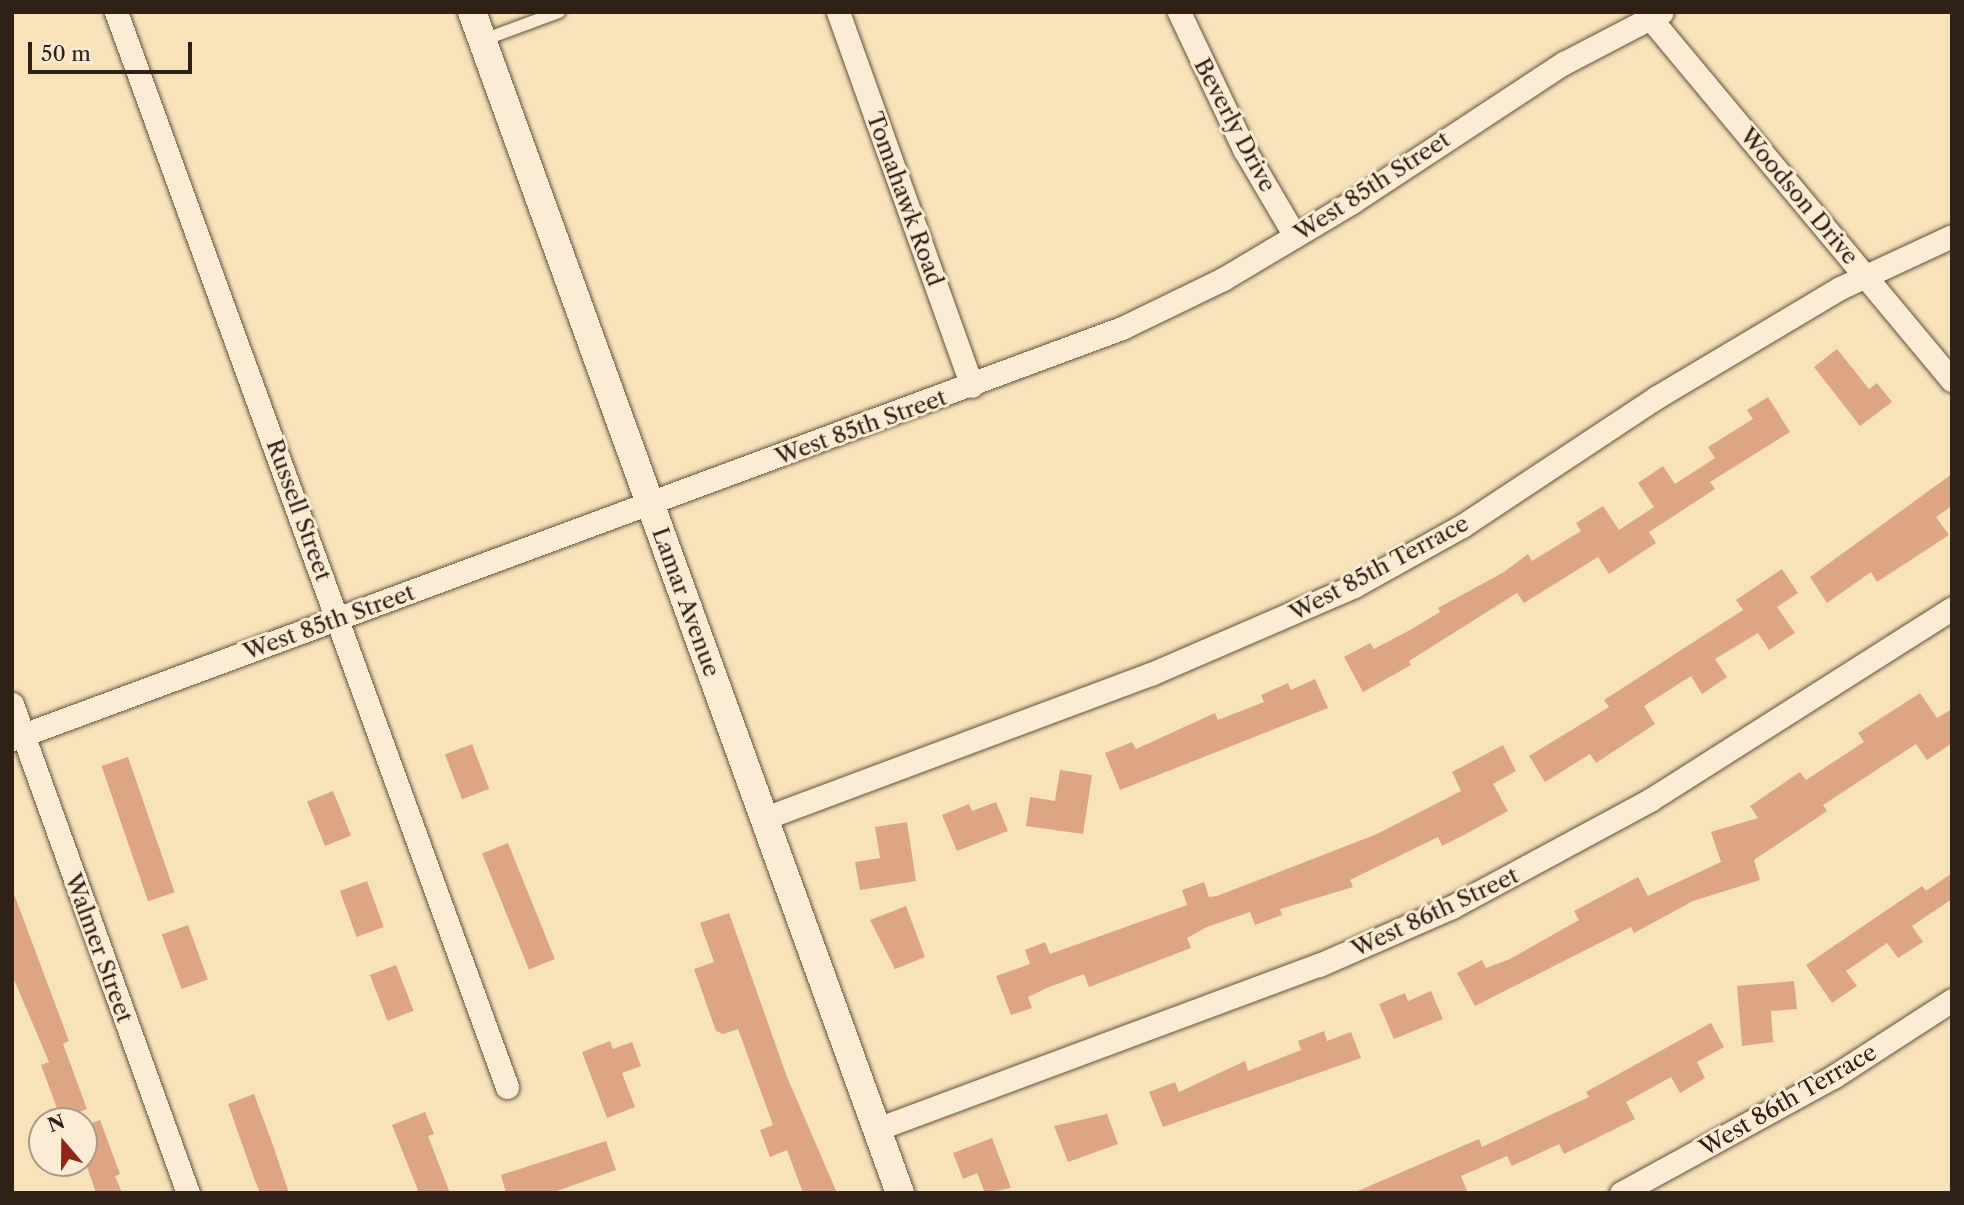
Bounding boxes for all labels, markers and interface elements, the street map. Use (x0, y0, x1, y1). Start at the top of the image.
scale bar (32, 28, 196, 72)
text: 50 m (41, 41, 91, 66)
street label: Beverly Drive (1188, 53, 1282, 197)
street label: Tomahawk Road (861, 108, 949, 290)
street label: Woodson Drive (1734, 122, 1864, 270)
street label: West 85th Street (1289, 125, 1455, 247)
street label: West 85th Street (772, 383, 950, 471)
street label: Russell Street (261, 435, 337, 585)
street label: West 85th Terrace (1285, 509, 1473, 627)
street label: Lamar Avenue (646, 523, 726, 681)
street label: West 85th Street (240, 578, 418, 666)
street label: West 86th Street (1347, 861, 1523, 963)
street label: Walmer Street (59, 869, 139, 1027)
street label: West 86th Terrace (1694, 1038, 1882, 1162)
north arrow (28, 1107, 98, 1177)
text: N (45, 1110, 68, 1137)

